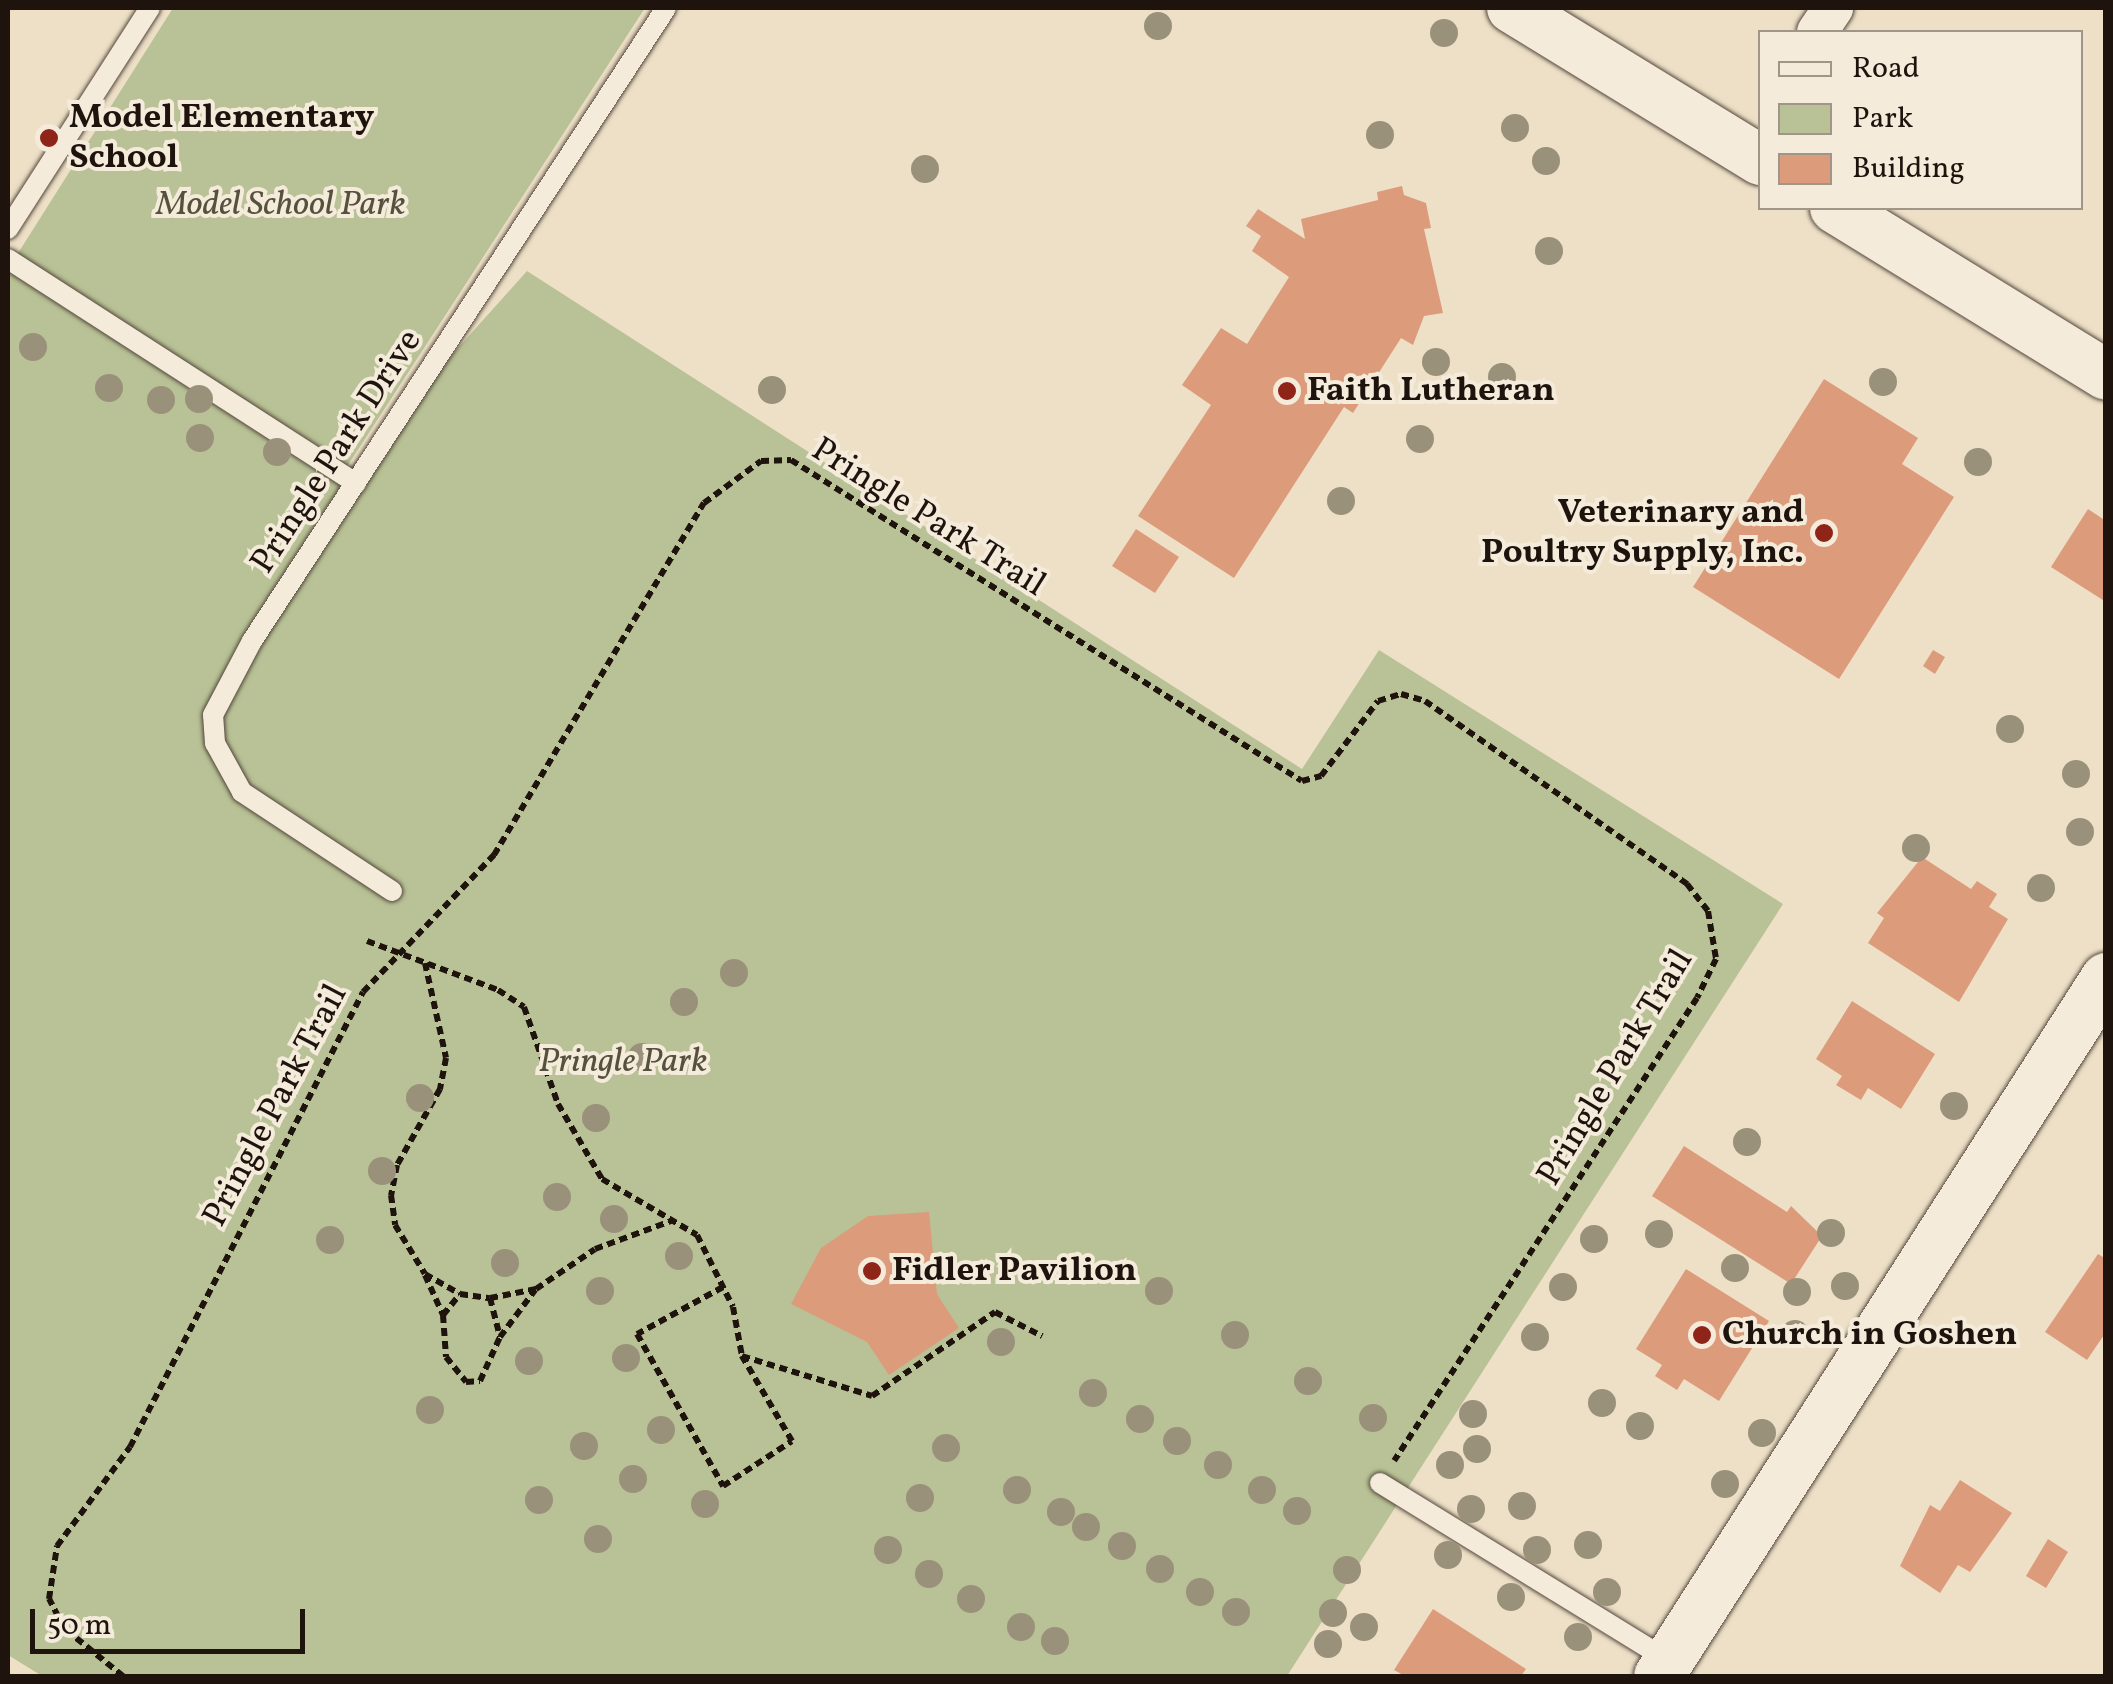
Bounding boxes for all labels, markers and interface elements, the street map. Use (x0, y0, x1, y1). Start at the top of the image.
legend (1758, 30, 2083, 210)
text: Road (1852, 48, 1920, 90)
place label: Model Elementary School (69, 97, 374, 179)
text: Park (1852, 98, 1913, 140)
marker: Model Elementary School (38, 127, 60, 149)
text: Building (1852, 148, 1965, 190)
park label: Model School Park (156, 184, 406, 226)
street label: Pringle Park Drive (242, 322, 432, 582)
place label: Faith Lutheran (1307, 370, 1555, 412)
marker: Faith Lutheran (1276, 380, 1298, 402)
street label: Pringle Park Trail (803, 429, 1053, 607)
place label: Veterinary and Poultry Supply, Inc. (1480, 492, 1804, 574)
marker: Veterinary and Poultry Supply, Inc. (1813, 522, 1835, 544)
street label: Pringle Park Trail (1529, 942, 1703, 1194)
street label: Pringle Park Trail (194, 977, 358, 1235)
park label: Pringle Park (539, 1041, 707, 1083)
place label: Fidler Pavilion (892, 1250, 1137, 1292)
marker: Fidler Pavilion (861, 1260, 883, 1282)
place label: Church in Goshen (1722, 1314, 2017, 1356)
marker: Church in Goshen (1691, 1324, 1713, 1346)
scale bar (35, 1589, 310, 1651)
text: 50 m (47, 1605, 111, 1647)

